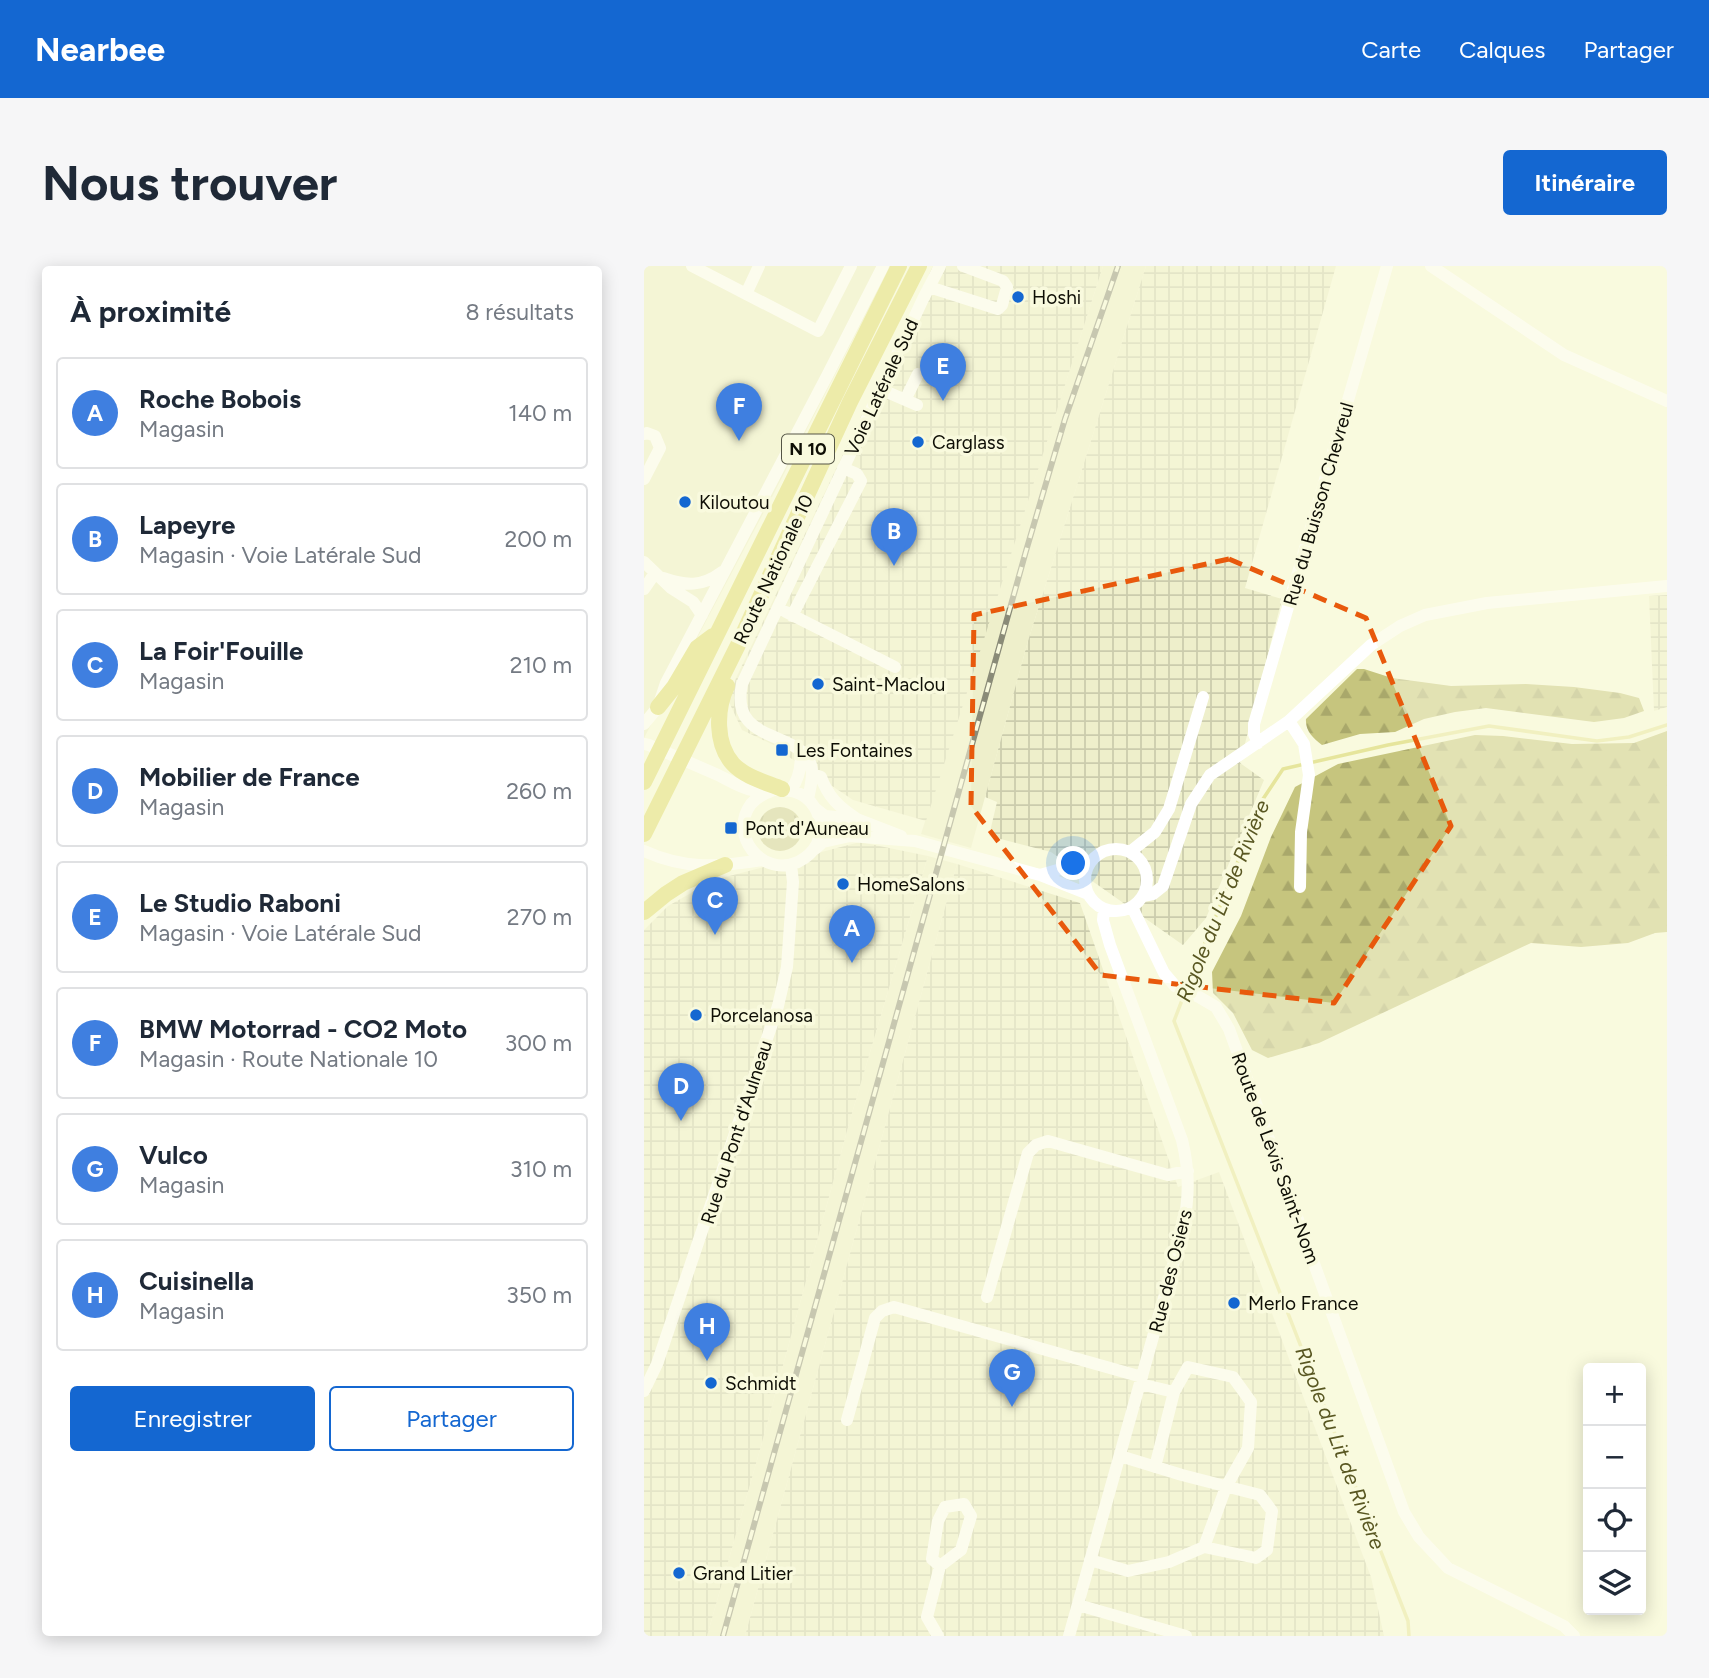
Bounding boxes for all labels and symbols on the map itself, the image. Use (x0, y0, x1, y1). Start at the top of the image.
place label: Hoshi (1032, 286, 1081, 309)
marker: Hoshi (1010, 289, 1026, 305)
street label: Voie Latérale Sud (840, 315, 923, 459)
pin: E (920, 343, 966, 401)
pin: F (716, 383, 762, 441)
street label: Rue du Buisson Chevreul (1278, 400, 1359, 608)
place label: Carglass (932, 431, 1005, 454)
road number: N 10 (782, 434, 834, 464)
marker: Carglass (910, 434, 926, 450)
place label: Kiloutou (699, 491, 770, 514)
street label: Route Nationale 10 (729, 491, 818, 648)
marker: Kiloutou (677, 494, 693, 510)
pin: B (871, 508, 917, 566)
place label: Saint-Maclou (832, 673, 945, 696)
marker: Saint-Maclou (810, 676, 826, 692)
place label: Les Fontaines (796, 739, 913, 762)
marker: Les Fontaines (774, 742, 790, 758)
water label: Rigole du Lit de Rivière (1171, 796, 1275, 1005)
place label: Pont d'Auneau (745, 817, 869, 840)
marker: Pont d'Auneau (723, 820, 739, 836)
your location (1056, 846, 1090, 880)
place label: HomeSalons (857, 873, 965, 896)
marker: HomeSalons (835, 876, 851, 892)
pin: C (692, 877, 738, 935)
pin: A (829, 905, 875, 963)
place label: Porcelanosa (710, 1004, 813, 1027)
marker: Porcelanosa (688, 1007, 704, 1023)
street label: Rue du Pont d'Aulneau (696, 1037, 777, 1227)
street label: Route de Lévis Saint-Nom (1227, 1049, 1324, 1267)
pin: D (658, 1063, 704, 1121)
street label: Rue des Osiers (1144, 1207, 1197, 1335)
place label: Merlo France (1248, 1292, 1358, 1315)
marker: Merlo France (1226, 1295, 1242, 1311)
pin: H (684, 1303, 730, 1361)
water label: Rigole du Lit de Rivière (1290, 1343, 1391, 1553)
pin: G (989, 1349, 1035, 1407)
place label: Schmidt (725, 1372, 796, 1395)
marker: Schmidt (703, 1375, 719, 1391)
place label: Grand Litier (693, 1562, 793, 1585)
marker: Grand Litier (671, 1565, 687, 1581)

